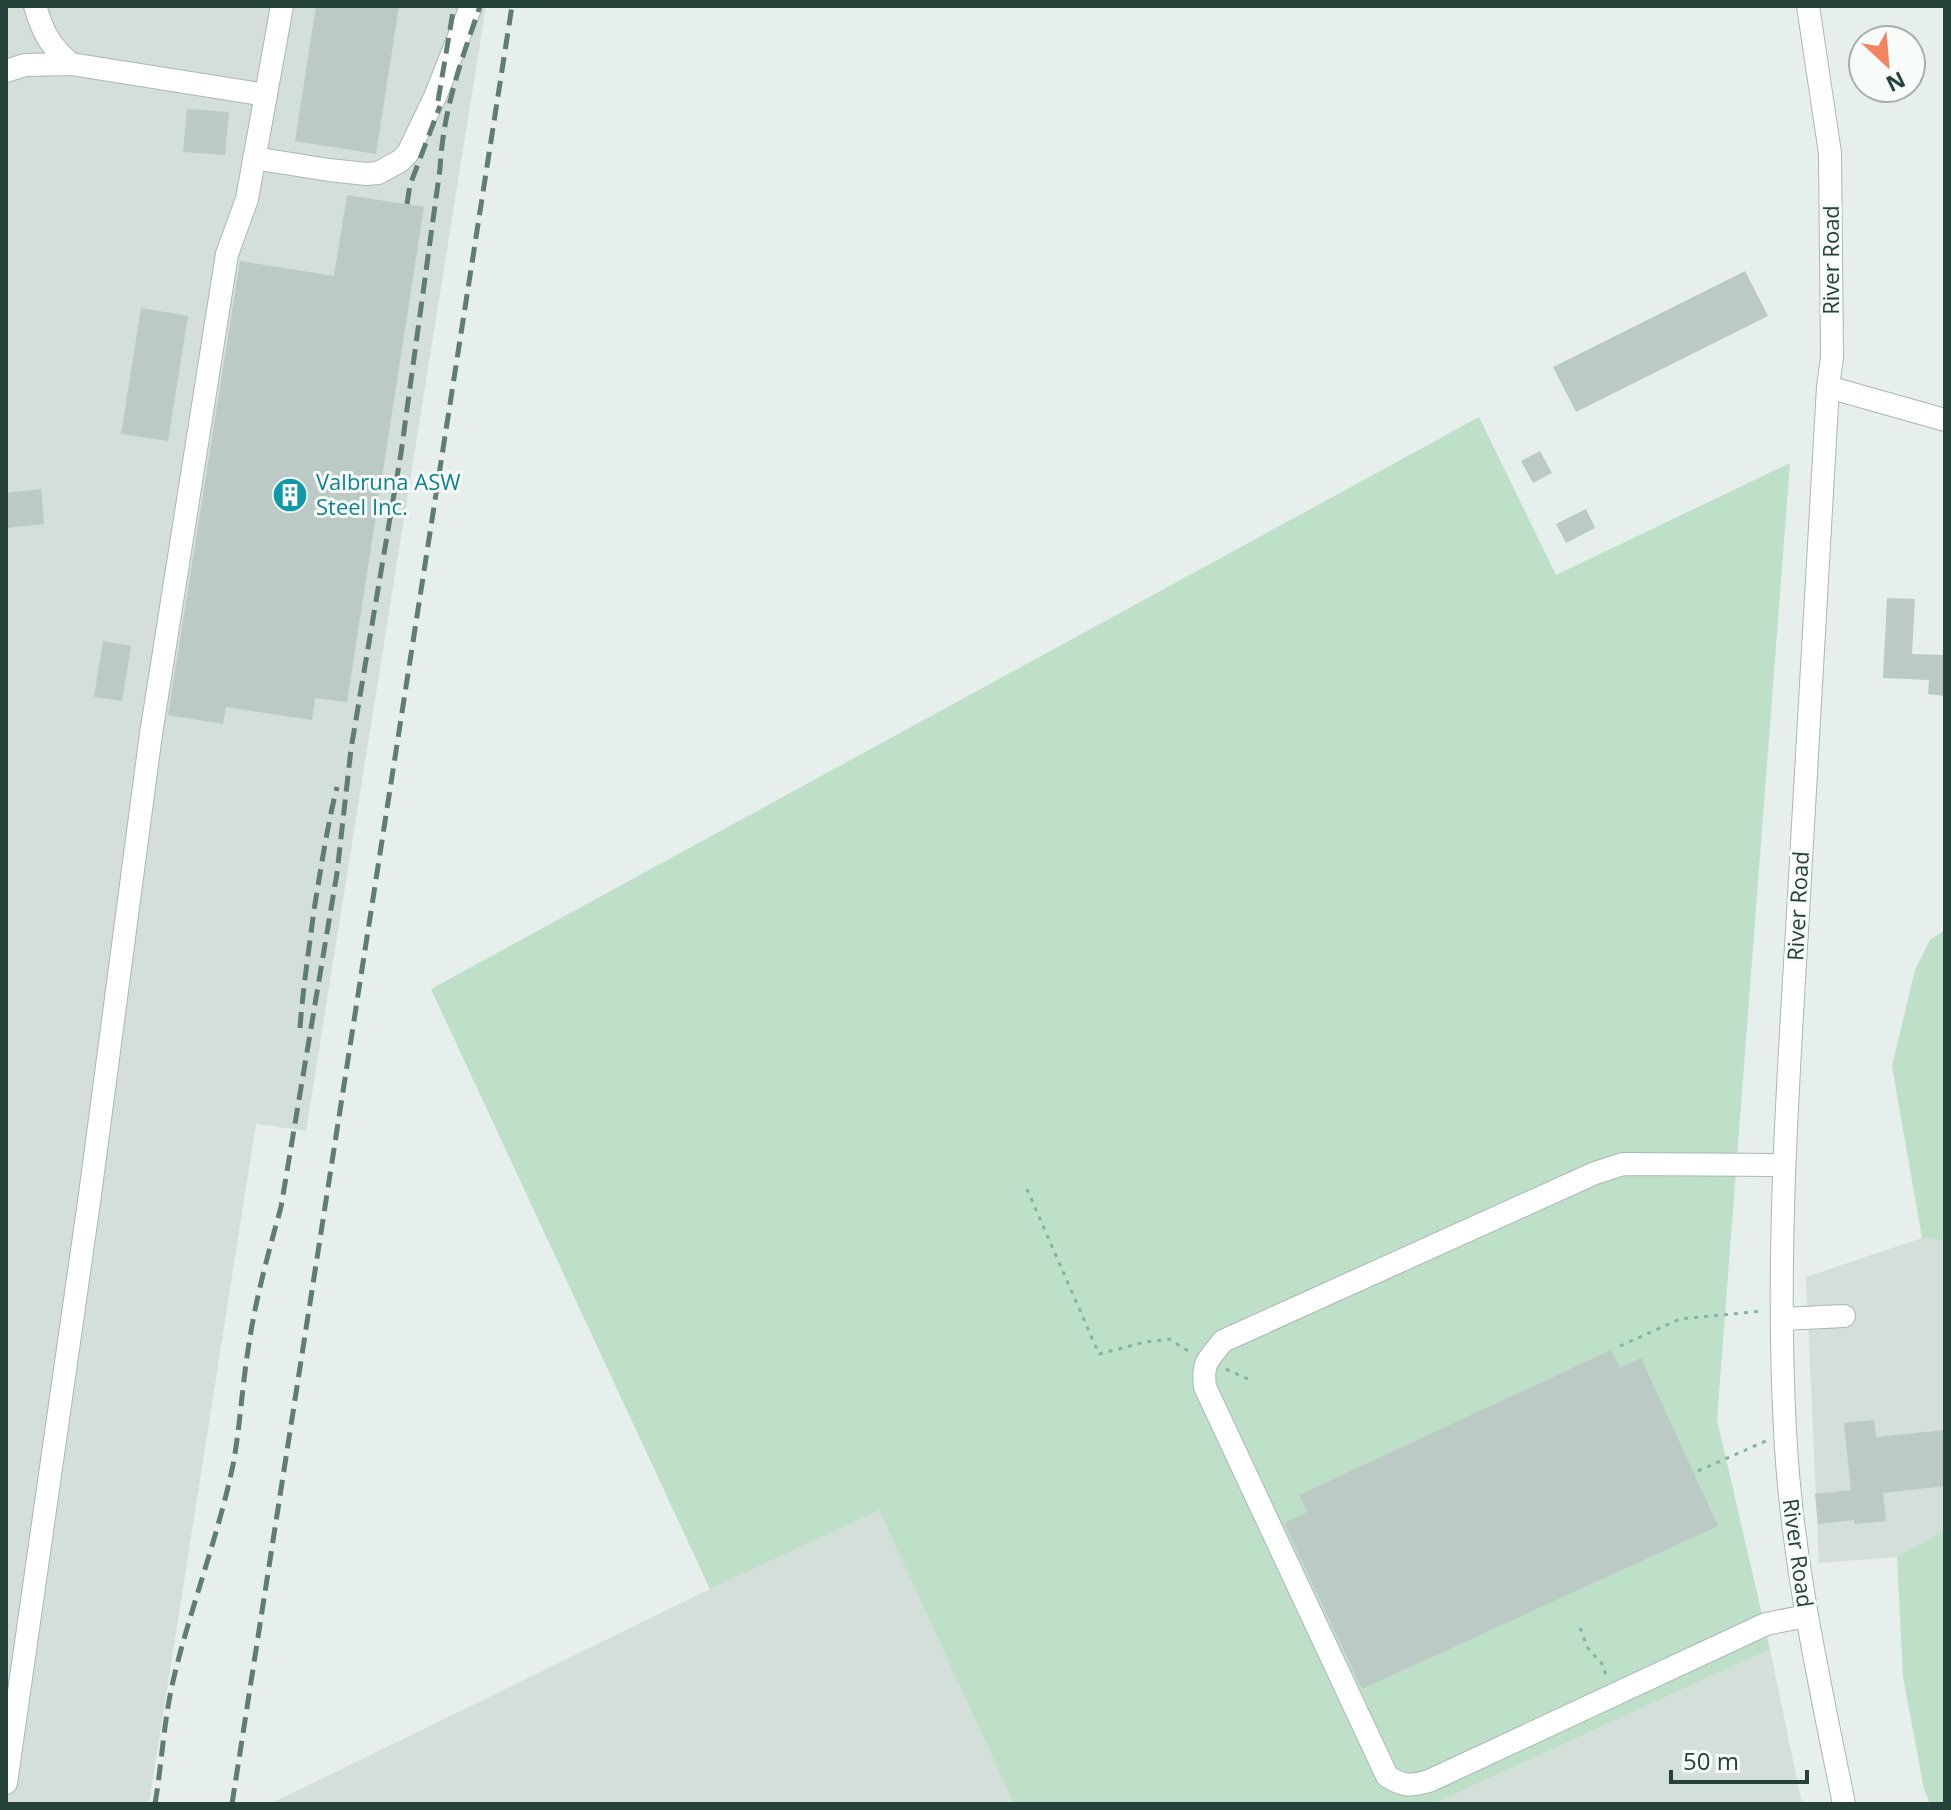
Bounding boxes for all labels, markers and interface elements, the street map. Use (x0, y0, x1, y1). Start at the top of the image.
north arrow (1847, 24, 1927, 104)
text: N (1882, 65, 1911, 100)
street label: River Road (1815, 205, 1845, 315)
place label: Valbruna ASW Steel Inc. (316, 466, 461, 521)
building icon: Valbruna ASW Steel Inc. (271, 476, 309, 514)
street label: River Road (1779, 850, 1815, 962)
street label: River Road (1777, 1496, 1821, 1609)
scale bar (1671, 1734, 1807, 1784)
text: 50 m (1683, 1744, 1739, 1777)

